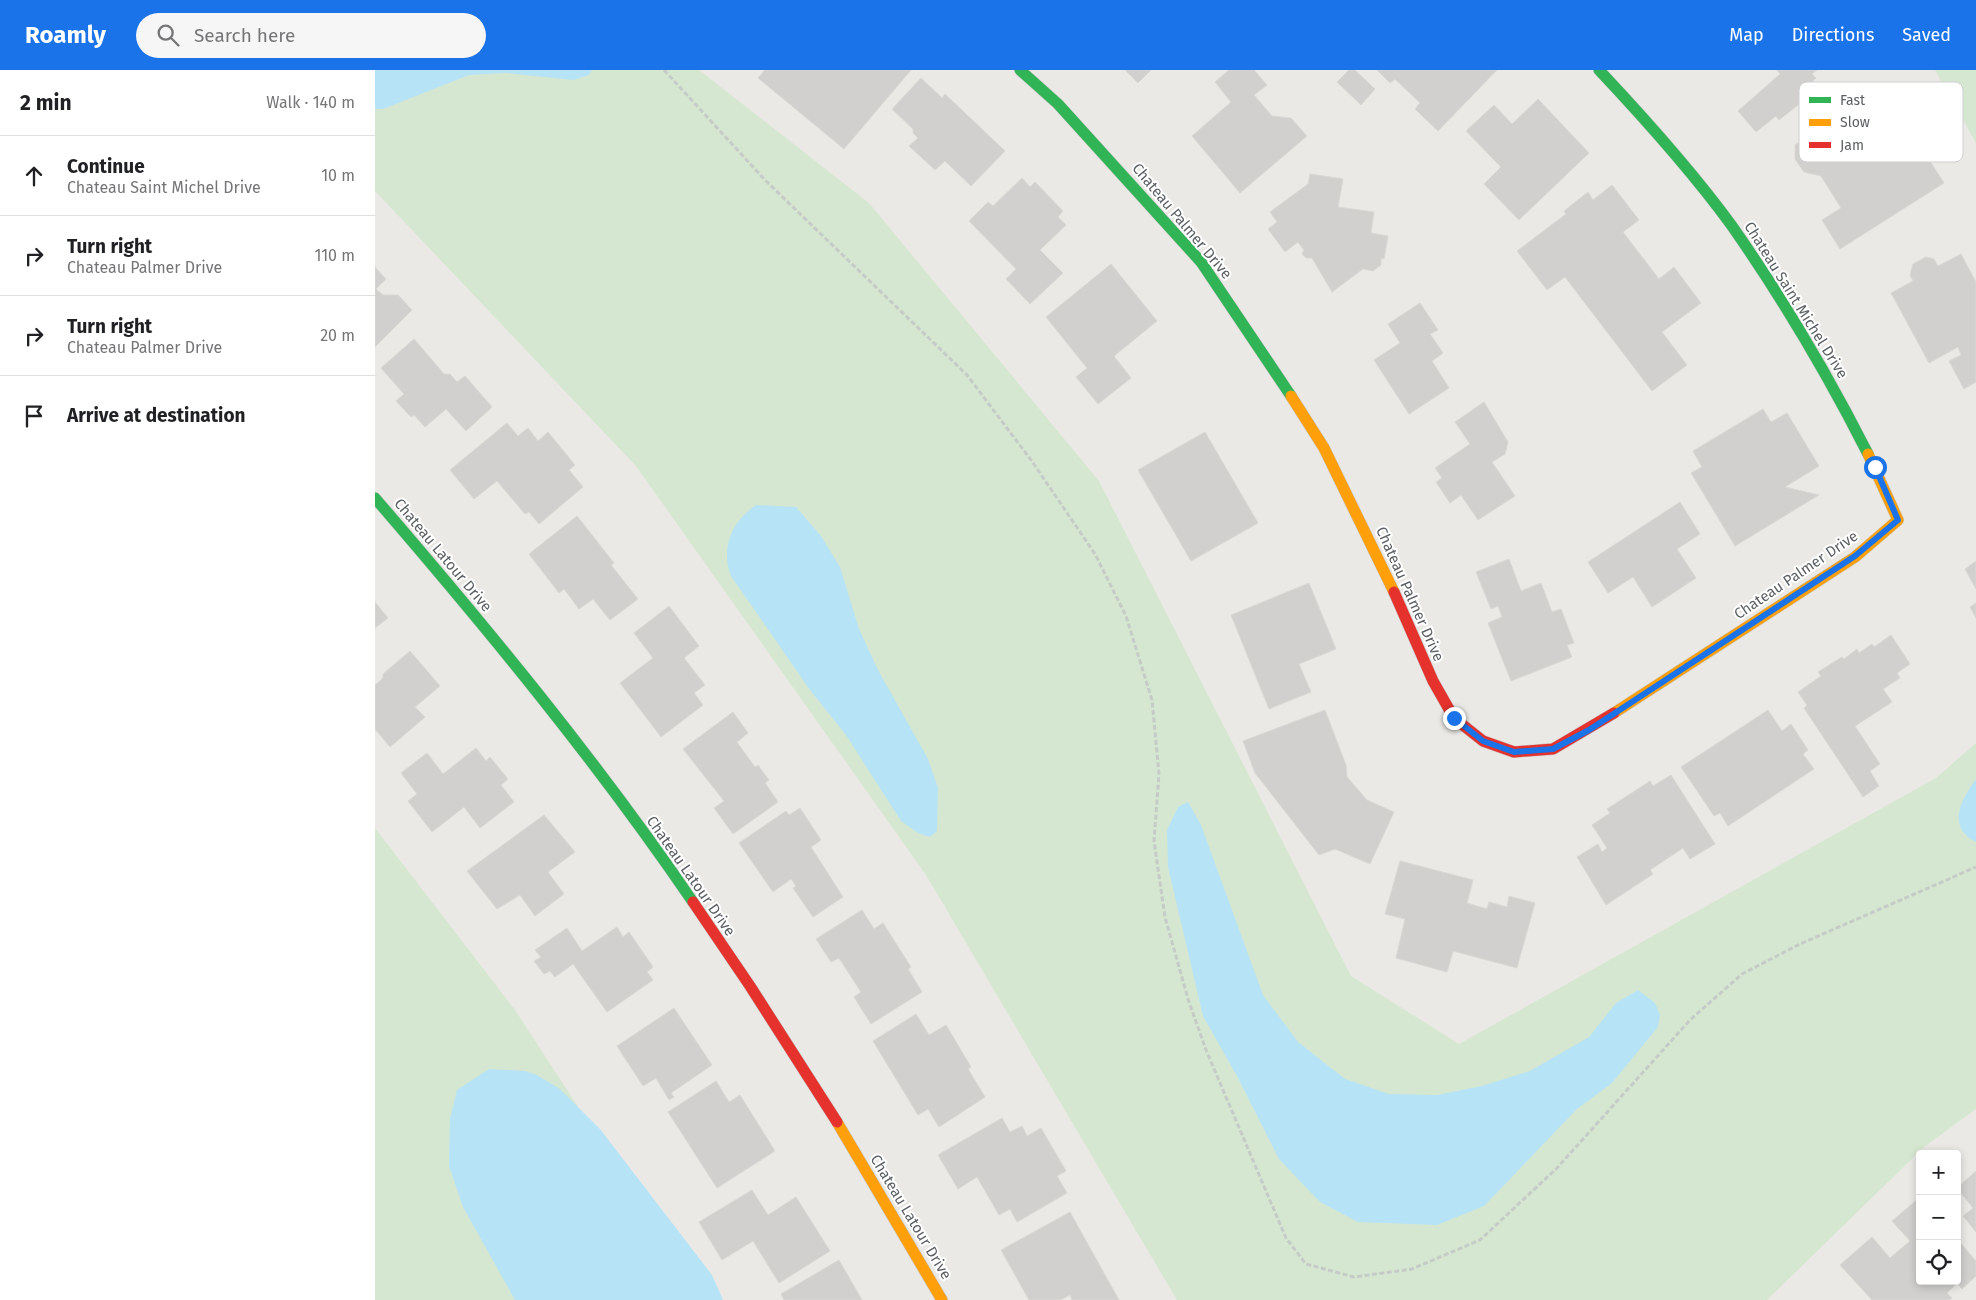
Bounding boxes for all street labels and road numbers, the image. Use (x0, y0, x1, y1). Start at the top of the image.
street label: Chateau Palmer Drive (1128, 159, 1236, 283)
street label: Chateau Saint Michel Drive (1740, 218, 1852, 382)
street label: Chateau Latour Drive (390, 495, 496, 615)
street label: Chateau Palmer Drive (1372, 524, 1448, 664)
street label: Chateau Palmer Drive (1731, 527, 1861, 623)
street label: Chateau Latour Drive (643, 813, 739, 939)
street label: Chateau Latour Drive (867, 1151, 955, 1283)

